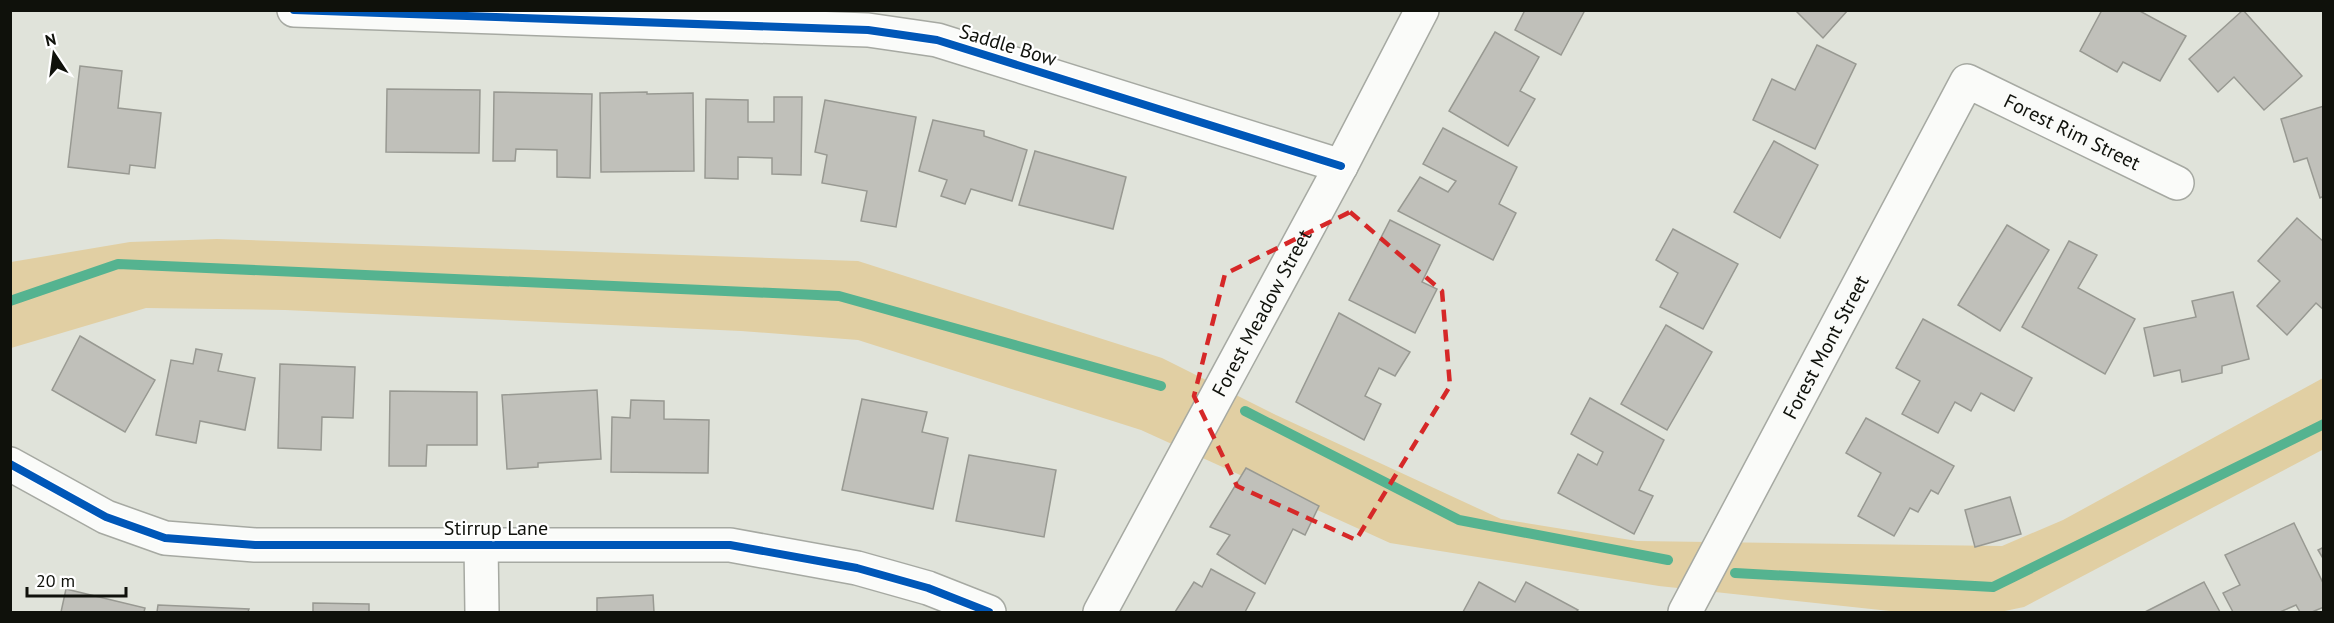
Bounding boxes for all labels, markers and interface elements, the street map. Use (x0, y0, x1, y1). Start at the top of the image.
street label: Saddle Bow (956, 18, 1060, 72)
north arrow (24, 24, 84, 84)
text: N (43, 28, 58, 50)
street label: Forest Rim Street (2000, 88, 2145, 176)
street label: Forest Meadow Street (1206, 224, 1318, 401)
street label: Forest Mont Street (1777, 270, 1875, 424)
street label: Stirrup Lane (444, 515, 548, 541)
scale bar (27, 560, 126, 598)
text: 20 m (36, 569, 75, 592)

